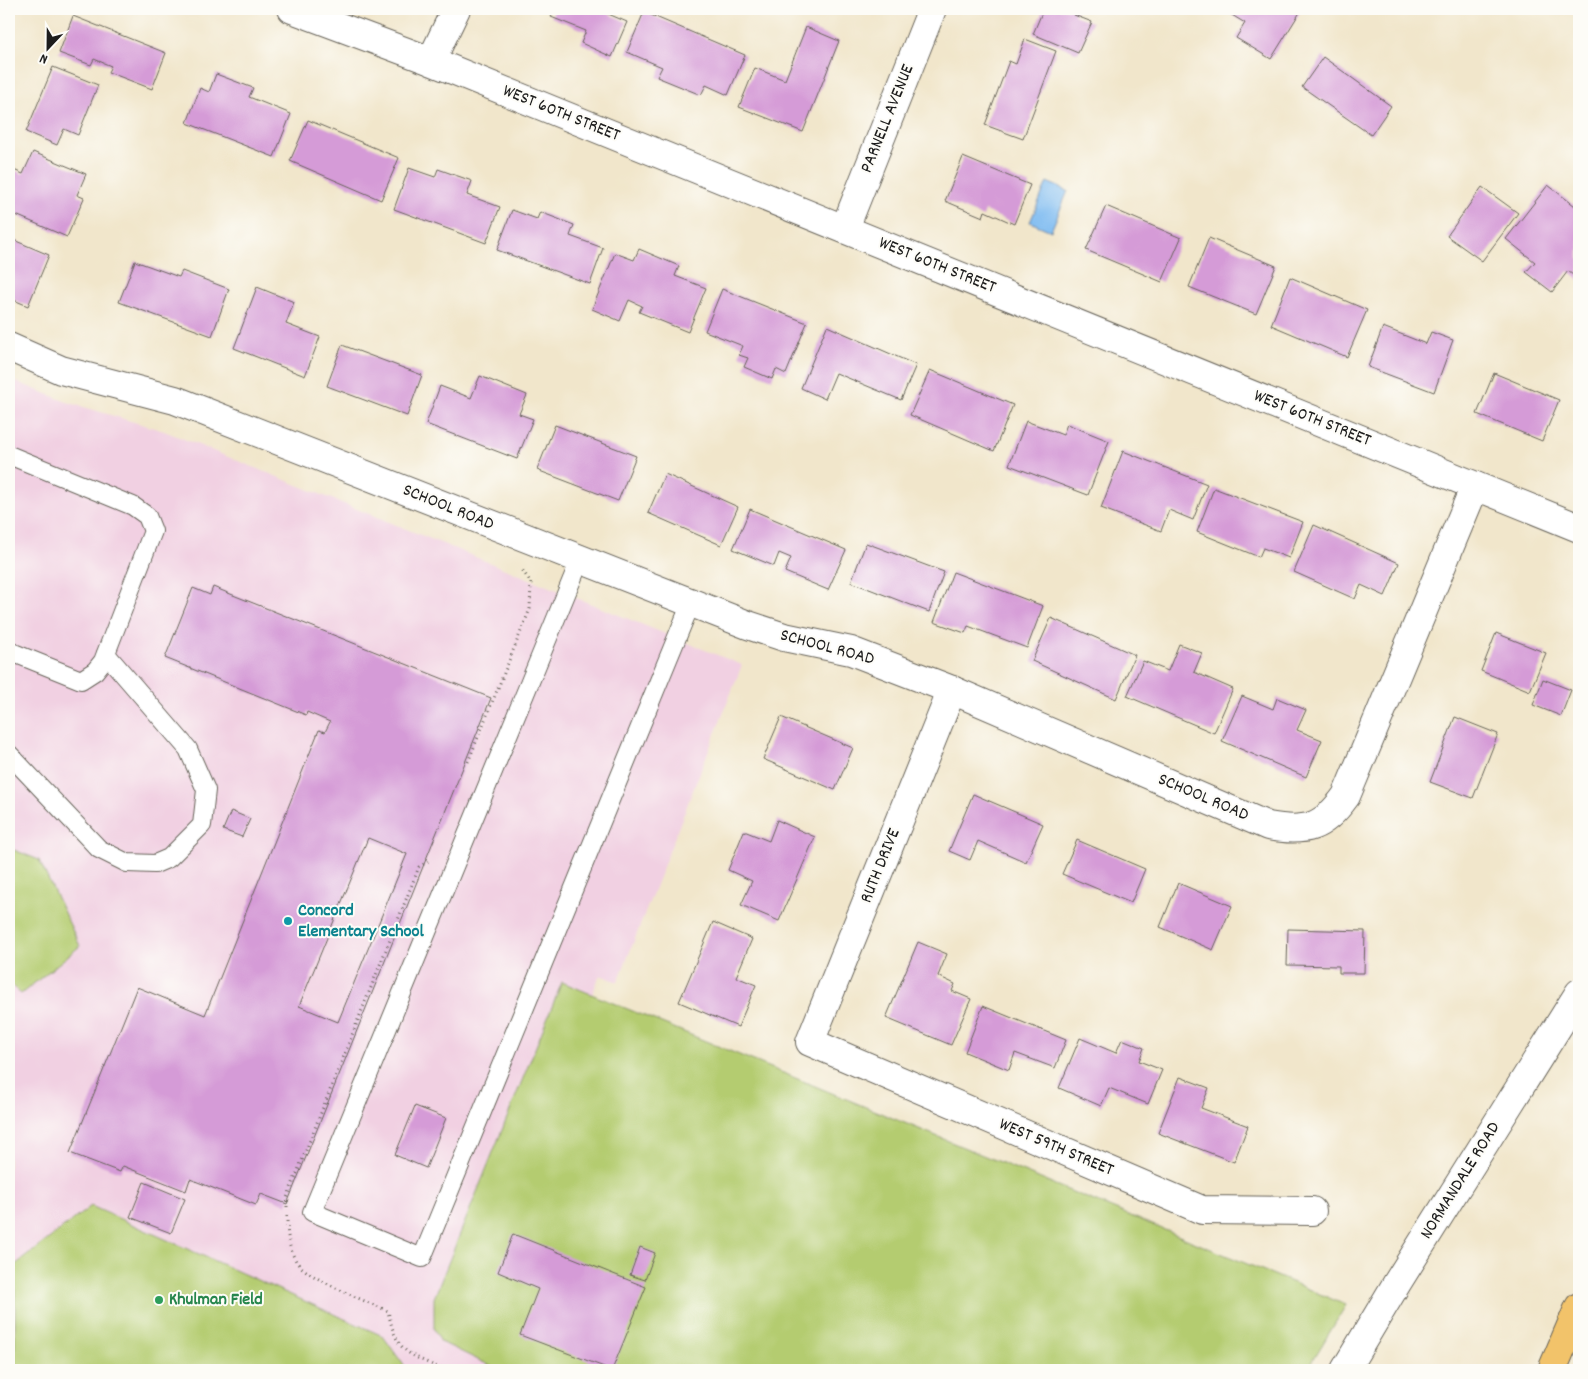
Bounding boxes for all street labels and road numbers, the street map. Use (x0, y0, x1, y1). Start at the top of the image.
street label: PARNELL AVENUE (855, 61, 921, 177)
street label: WEST 60TH STREET (499, 79, 623, 149)
street label: WEST 60TH STREET (875, 231, 999, 301)
street label: WEST 60TH STREET (1250, 384, 1374, 454)
street label: SCHOOL ROAD (399, 478, 497, 538)
street label: SCHOOL ROAD (777, 623, 877, 673)
street label: SCHOOL ROAD (1154, 768, 1252, 828)
street label: RUTH DRIVE (855, 825, 907, 907)
street label: WEST 59TH STREET (995, 1113, 1117, 1183)
street label: NORMANDALE ROAD (1415, 1117, 1507, 1245)

